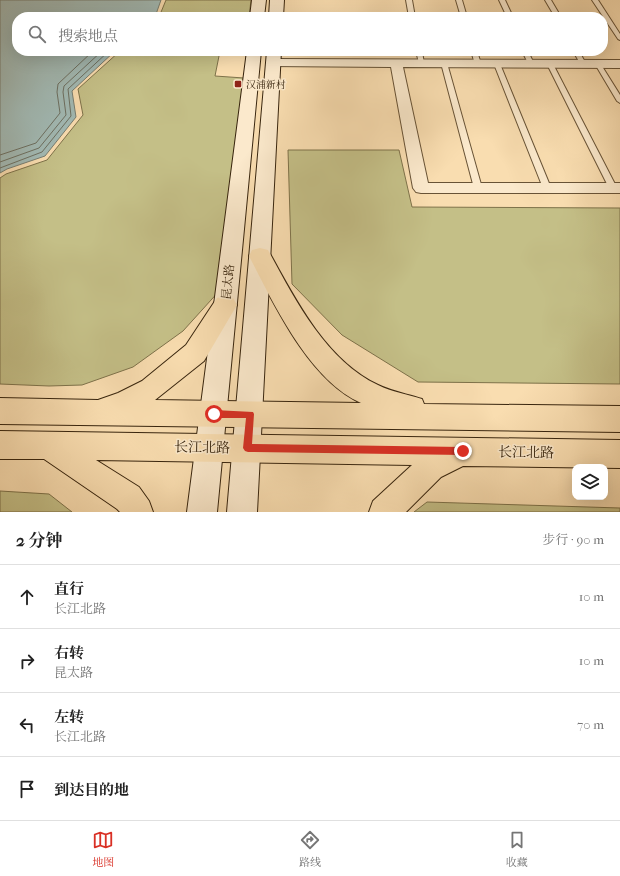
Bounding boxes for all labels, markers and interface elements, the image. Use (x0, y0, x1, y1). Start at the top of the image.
search box (12, 12, 608, 56)
icon: search (26, 23, 48, 45)
text: 搜索地点 (58, 27, 118, 45)
marker: 汉浦新村 (233, 79, 243, 89)
place label: 汉浦新村 (246, 79, 286, 91)
street label: 昆太路 (219, 263, 237, 301)
route start (205, 405, 223, 423)
street label: 长江北路 (174, 439, 230, 456)
route end (454, 442, 472, 460)
street label: 长江北路 (498, 444, 554, 461)
map controls (572, 464, 608, 500)
button: layers (572, 464, 608, 500)
text: 2 分钟 (16, 530, 62, 550)
text: 步行 · 90 m (542, 532, 604, 547)
text: 直行 (54, 580, 84, 598)
icon: ahead (16, 586, 38, 608)
text: 10 m (579, 589, 604, 604)
text: 长江北路 (54, 601, 106, 616)
text: 右转 (54, 644, 84, 662)
icon: right (16, 650, 38, 672)
text: 10 m (579, 653, 604, 668)
text: 昆太路 (54, 665, 93, 680)
text: 左转 (54, 708, 84, 726)
icon: left (16, 714, 38, 736)
text: 70 m (577, 717, 604, 732)
text: 长江北路 (54, 729, 106, 744)
icon: arrive (16, 778, 38, 800)
text: 到达目的地 (54, 781, 129, 799)
tab: 地图 (92, 829, 114, 869)
tab: 路线 (299, 829, 321, 869)
tab: 收藏 (506, 829, 528, 869)

